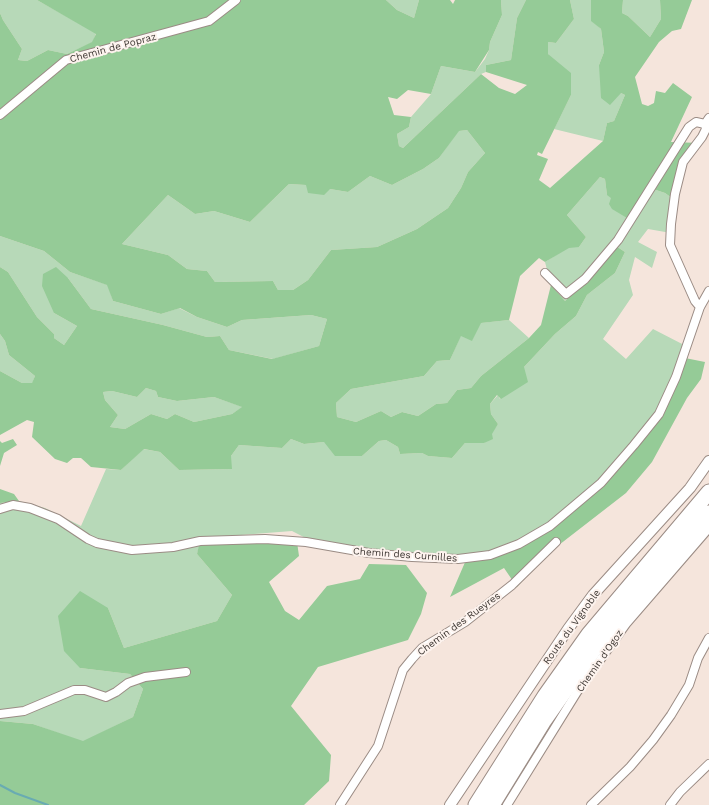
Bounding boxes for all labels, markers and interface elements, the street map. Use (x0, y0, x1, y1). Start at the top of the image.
street label: Chemin de Popraz (68, 31, 158, 65)
street label: Chemin des Curnilles (352, 545, 458, 565)
street label: Route du Vignoble (541, 587, 603, 667)
street label: Chemin des Rueyres (415, 590, 503, 658)
street label: Chemin d'Ogoz (574, 628, 626, 694)

